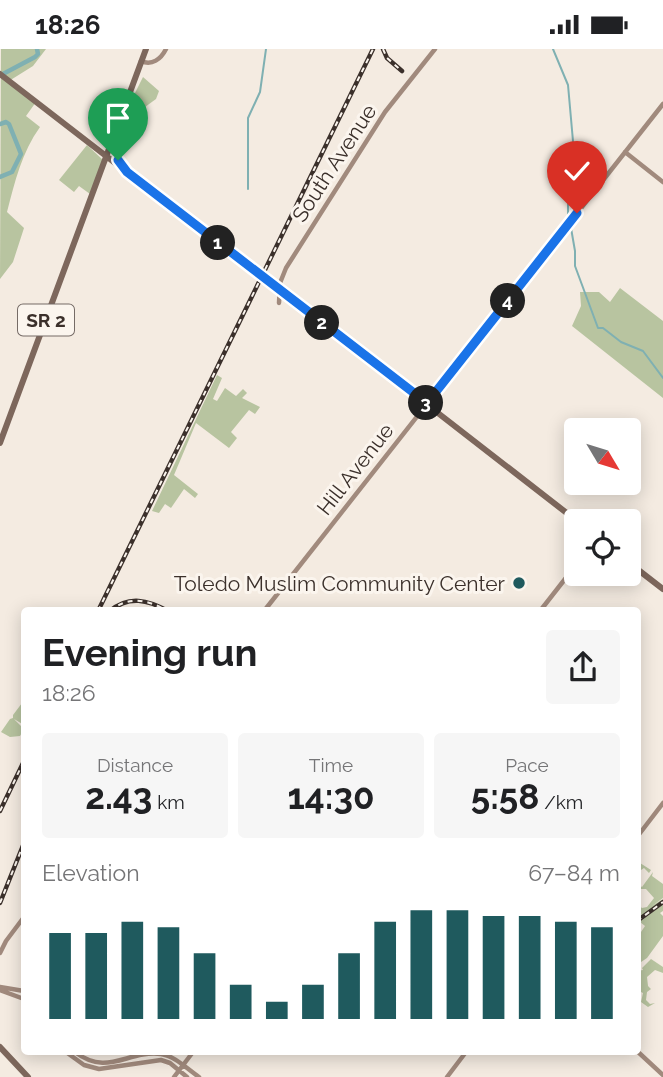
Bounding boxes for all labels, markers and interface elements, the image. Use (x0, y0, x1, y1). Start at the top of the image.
text: 18:26 (35, 10, 100, 40)
pin (88, 88, 148, 160)
icon: arrive (99, 99, 137, 137)
street label: South Avenue (287, 99, 381, 227)
pin (547, 141, 607, 213)
icon: check (558, 152, 596, 190)
pin: 1 (200, 225, 235, 261)
text: 1 (213, 231, 222, 253)
pin: 4 (490, 283, 526, 319)
text: 4 (502, 289, 513, 311)
road number: SR 2 (18, 305, 74, 335)
pin: 2 (304, 305, 340, 341)
text: 2 (316, 311, 327, 333)
pin: 3 (408, 385, 444, 421)
text: 3 (420, 391, 431, 413)
street label: Hill Avenue (312, 418, 398, 520)
north arrow (564, 418, 640, 495)
map controls (564, 418, 641, 586)
button: locate (564, 509, 641, 586)
place label: Toledo Muslim Community Center (174, 571, 506, 596)
marker: Toledo Muslim Community Center (511, 575, 527, 591)
text: Evening run (42, 630, 257, 675)
button: share (546, 630, 620, 704)
text: 18:26 (42, 679, 96, 706)
text: Distance (97, 754, 173, 776)
text: Time (309, 754, 353, 776)
text: Pace (505, 754, 549, 776)
text: 2.43 (85, 776, 152, 817)
text: 14:30 (288, 776, 374, 817)
text: 5:58 (471, 776, 539, 817)
text: km (152, 791, 185, 813)
text: /km (539, 791, 583, 813)
text: Elevation (42, 859, 140, 886)
text: 67–84 m (528, 859, 620, 886)

